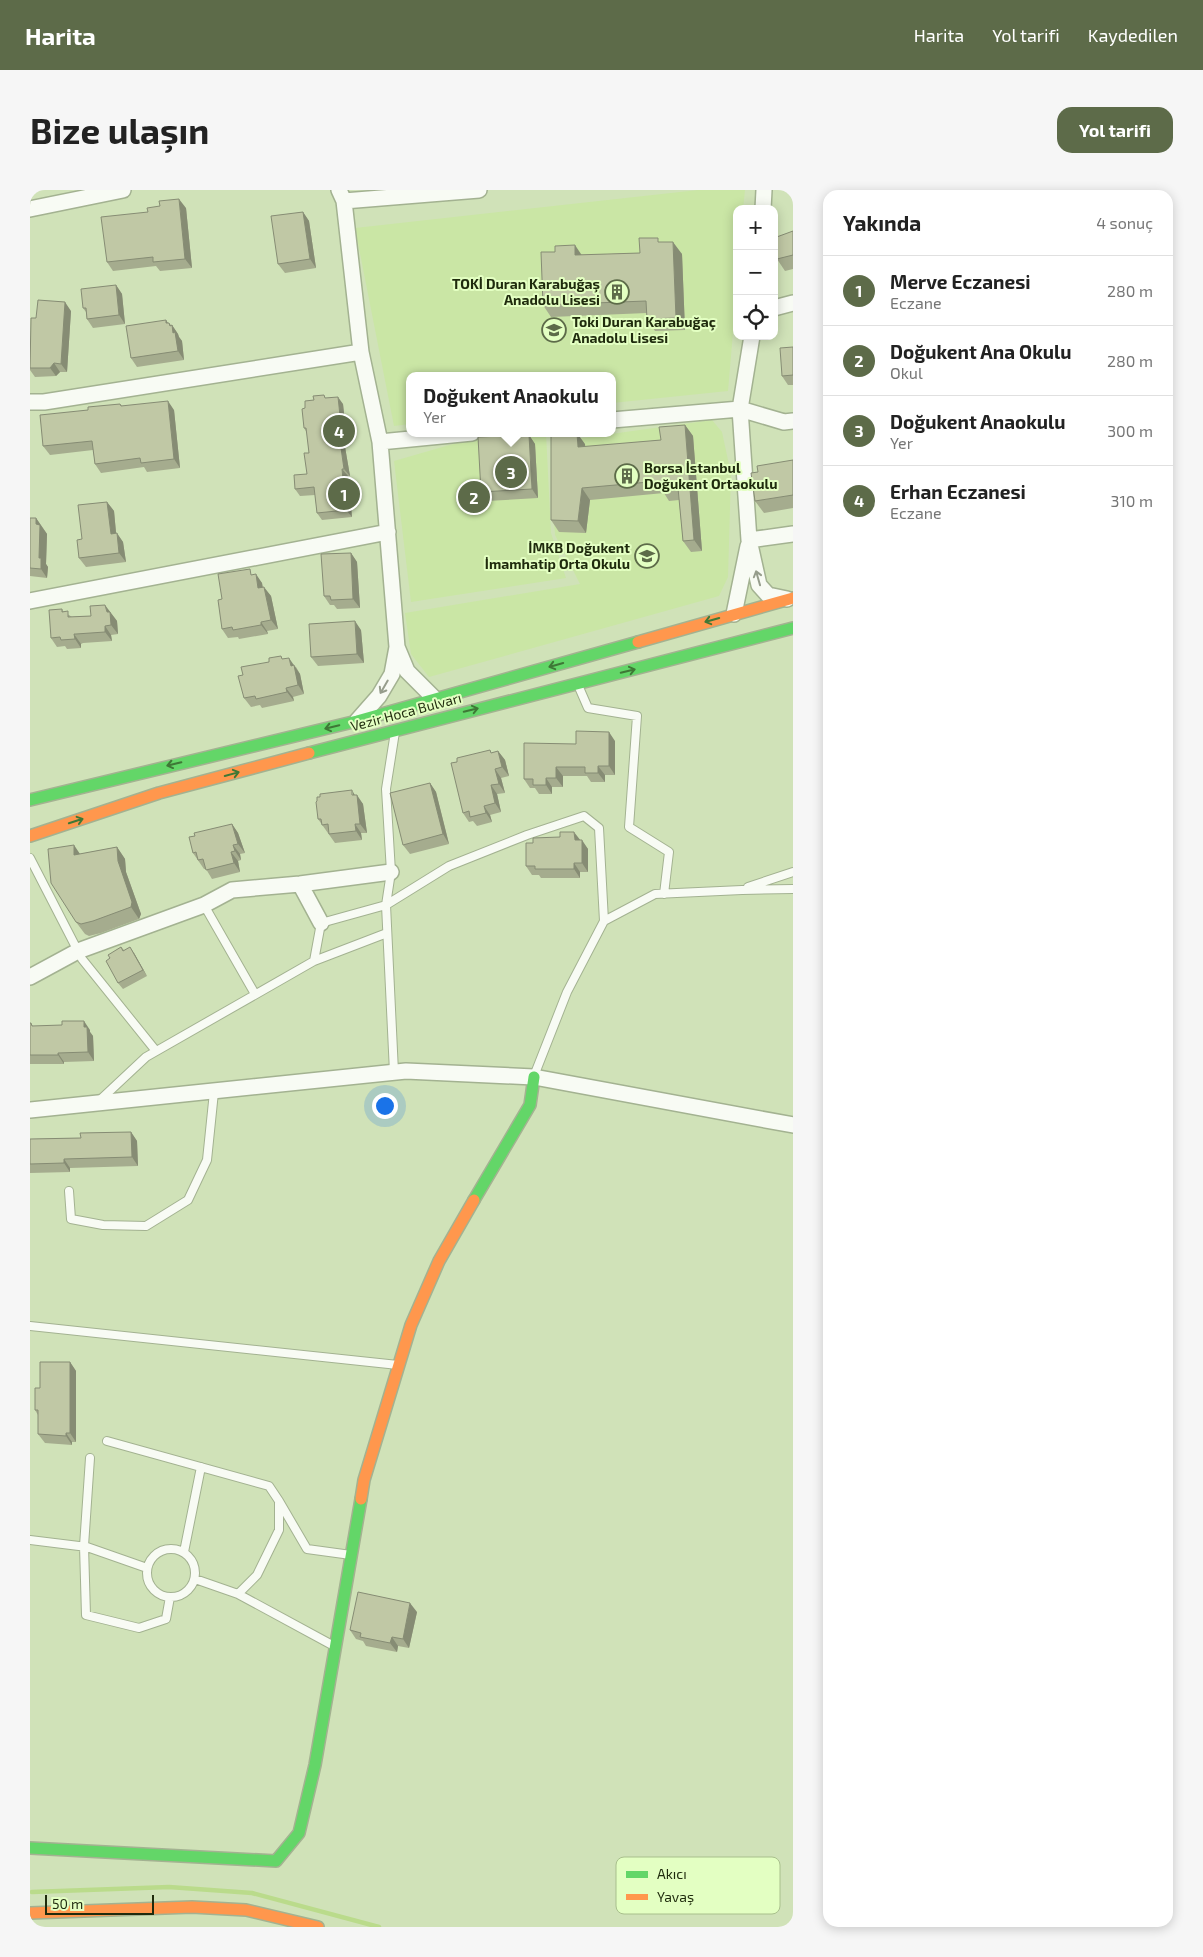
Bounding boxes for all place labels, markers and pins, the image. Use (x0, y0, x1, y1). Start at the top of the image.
place label: TOKİ Duran Karabuğaş Anadolu Lisesi (452, 275, 600, 308)
building icon: TOKİ Duran Karabuğaş Anadolu Lisesi (604, 279, 630, 305)
place label: Toki Duran Karabuğaç Anadolu Lisesi (572, 313, 716, 346)
school or university icon: Toki Duran Karabuğaç Anadolu Lisesi (541, 317, 567, 343)
pin: 4 (323, 412, 355, 450)
pin: 3 (495, 453, 527, 491)
place label: Borsa İstanbul Doğukent Ortaokulu (644, 459, 778, 492)
building icon: Borsa İstanbul Doğukent Ortaokulu (614, 463, 640, 489)
pin: 1 (328, 475, 360, 513)
pin: 2 (458, 478, 490, 516)
place label: İMKB Doğukent İmamhatip Orta Okulu (485, 539, 630, 572)
school or university icon: İMKB Doğukent İmamhatip Orta Okulu (634, 543, 660, 569)

